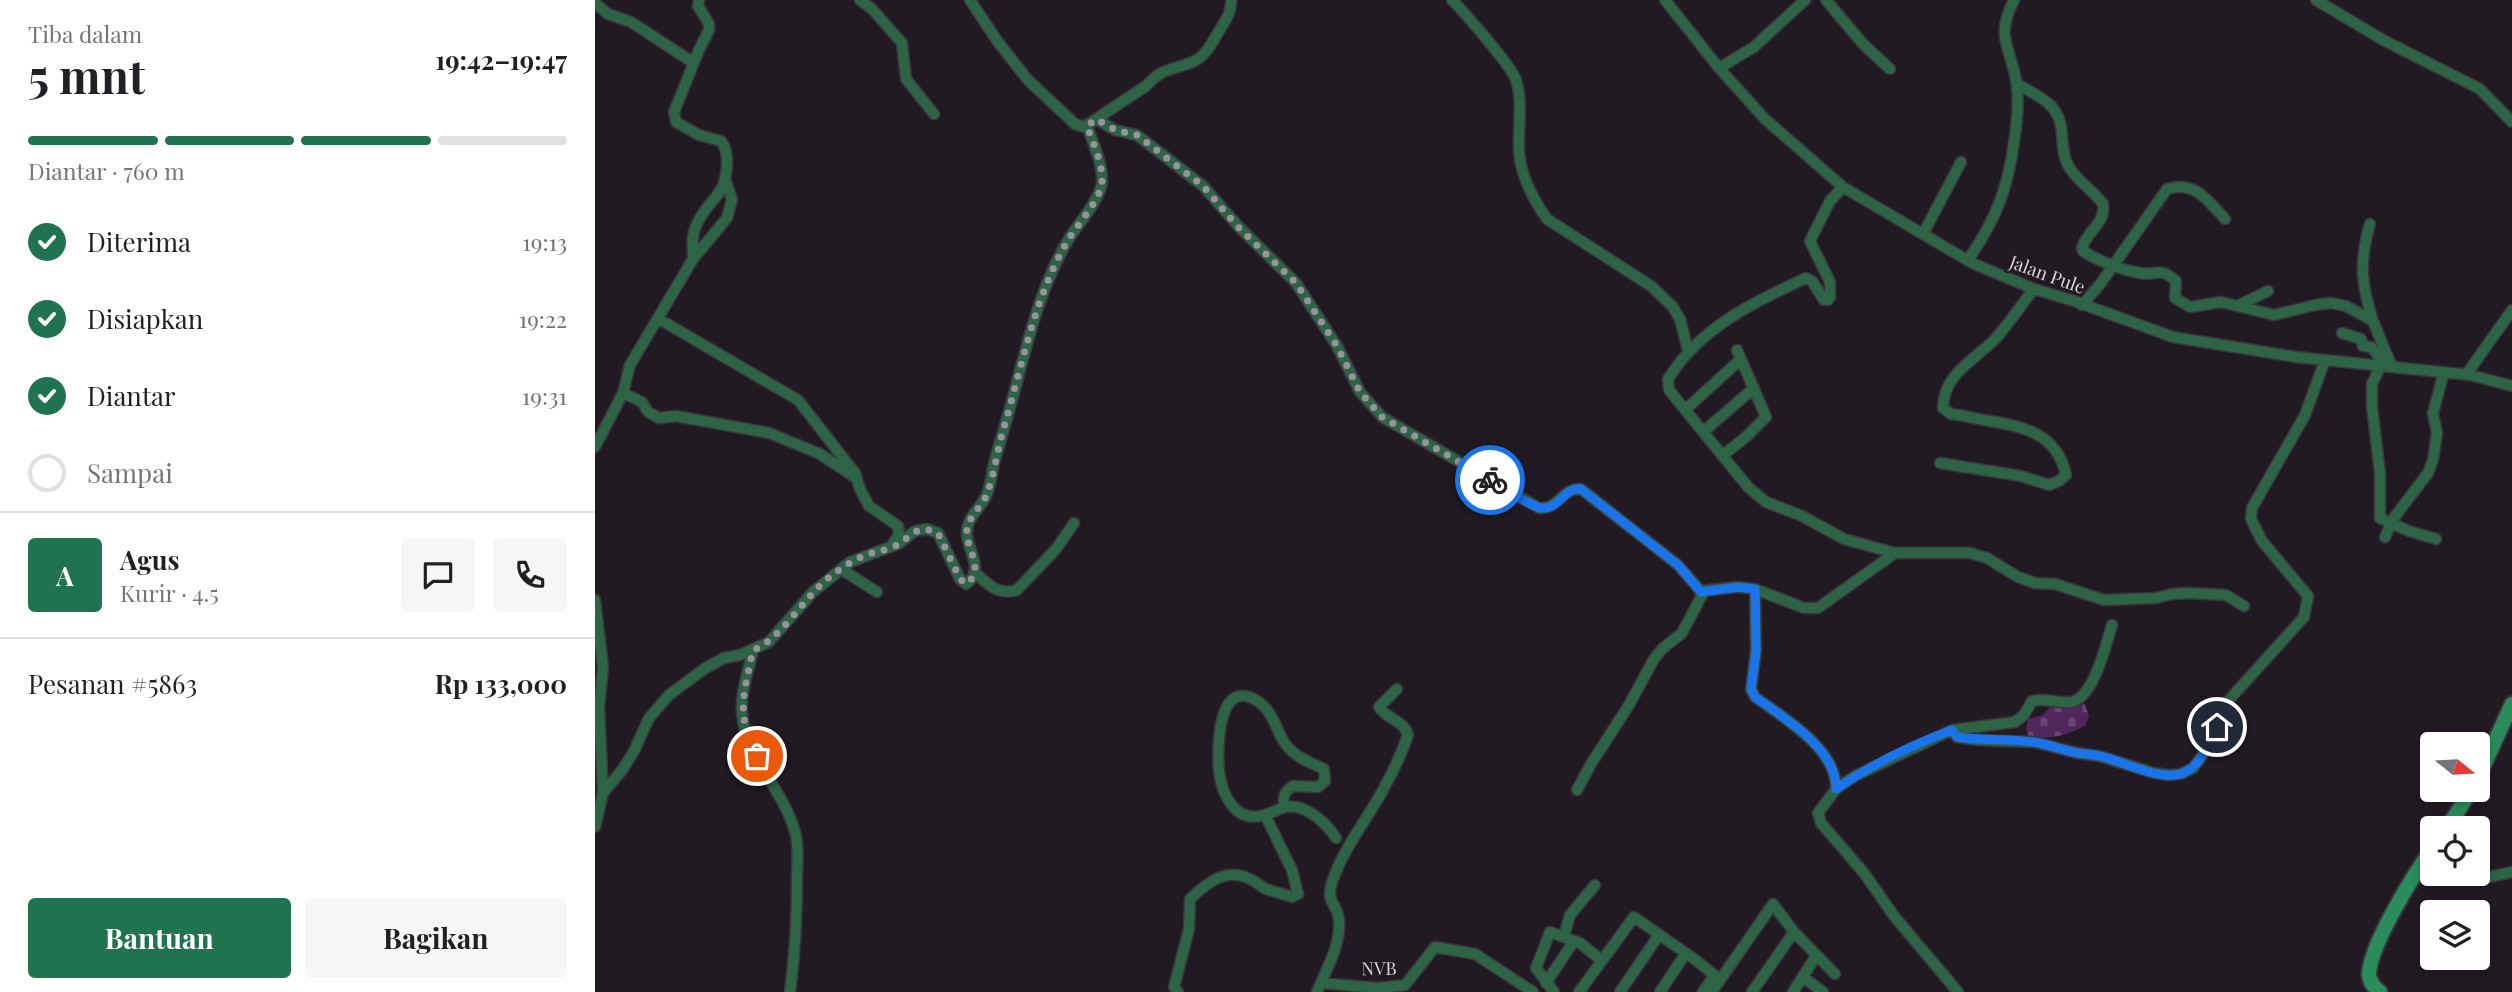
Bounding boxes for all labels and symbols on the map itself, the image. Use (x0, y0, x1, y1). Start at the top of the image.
street label: Jalan Pule (2005, 249, 2088, 299)
courier (1455, 445, 1525, 515)
pin (2187, 697, 2247, 757)
pin (727, 726, 787, 786)
north arrow (2420, 732, 2490, 802)
street label: NVB (1361, 956, 1397, 980)

